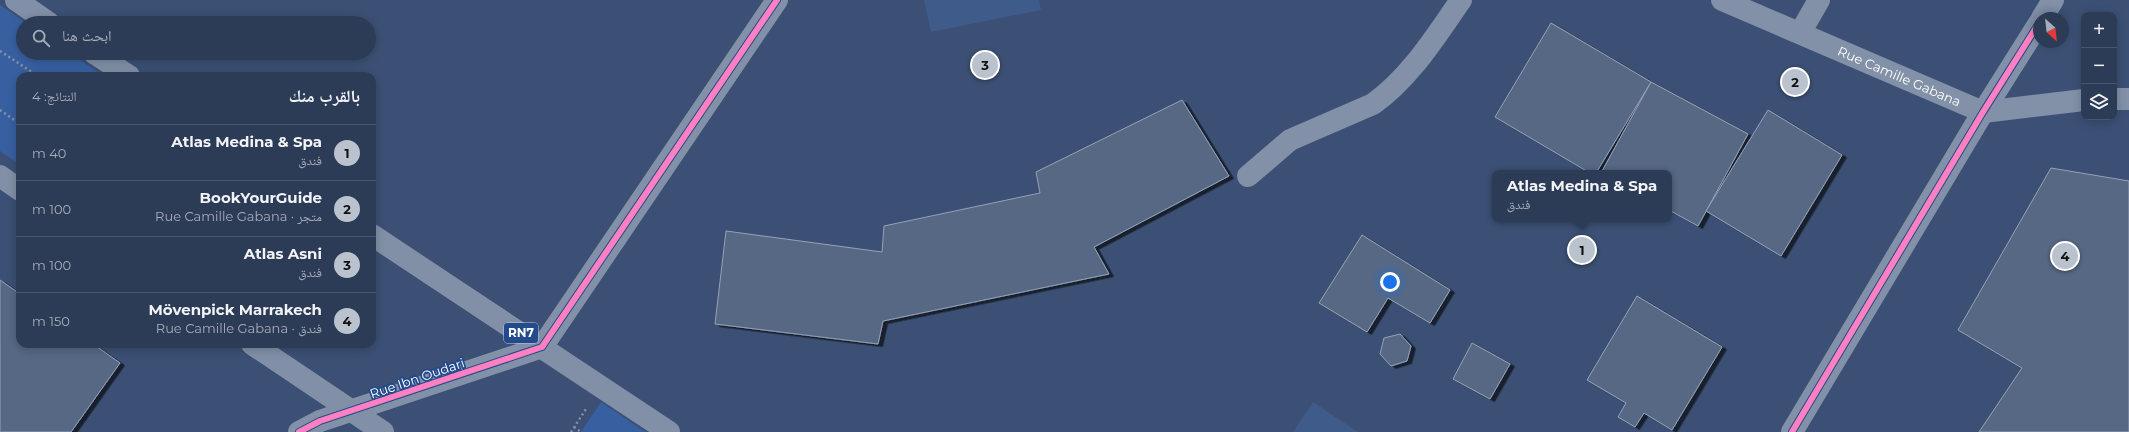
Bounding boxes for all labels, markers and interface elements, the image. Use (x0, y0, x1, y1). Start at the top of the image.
north arrow (2033, 12, 2069, 48)
map controls (2081, 12, 2117, 120)
button: + (2081, 12, 2117, 48)
search box (16, 16, 376, 60)
text: ابحث هنا (62, 26, 112, 45)
icon: search (30, 27, 52, 49)
street label: Rue Camille Gabana (1835, 43, 1963, 110)
button: − (2081, 48, 2117, 84)
pin: 3 (972, 50, 998, 80)
pin: 2 (1782, 67, 1808, 97)
button: layers (2081, 84, 2117, 120)
text: بالقرب منك (289, 86, 360, 106)
text: النتائج: 4 (32, 88, 77, 104)
text: Atlas Medina & Spa (171, 132, 322, 151)
text: 40 m (32, 145, 66, 161)
text: 1 (344, 145, 350, 161)
text: فندق (298, 152, 322, 168)
popup (1492, 170, 1672, 222)
text: Atlas Medina & Spa (1507, 176, 1657, 195)
text: BookYourGuide (200, 188, 322, 207)
text: فندق (1507, 196, 1531, 212)
text: 100 m (32, 201, 71, 217)
text: 2 (343, 201, 351, 217)
text: متجر · Rue Camille Gabana (155, 208, 322, 224)
pin: 1 (1569, 235, 1595, 265)
pin: 4 (2052, 241, 2078, 271)
text: Atlas Asni (244, 244, 322, 263)
text: 100 m (32, 257, 71, 273)
text: 3 (343, 257, 351, 273)
text: فندق (298, 264, 322, 280)
your location (1380, 272, 1400, 292)
text: Mövenpick Marrakech (149, 300, 322, 319)
text: 150 m (32, 313, 70, 329)
text: 4 (343, 313, 351, 329)
text: فندق · Rue Camille Gabana (156, 320, 322, 336)
road number: RN7 (504, 323, 538, 343)
street label: Rue Ibn Oudari (368, 354, 466, 402)

